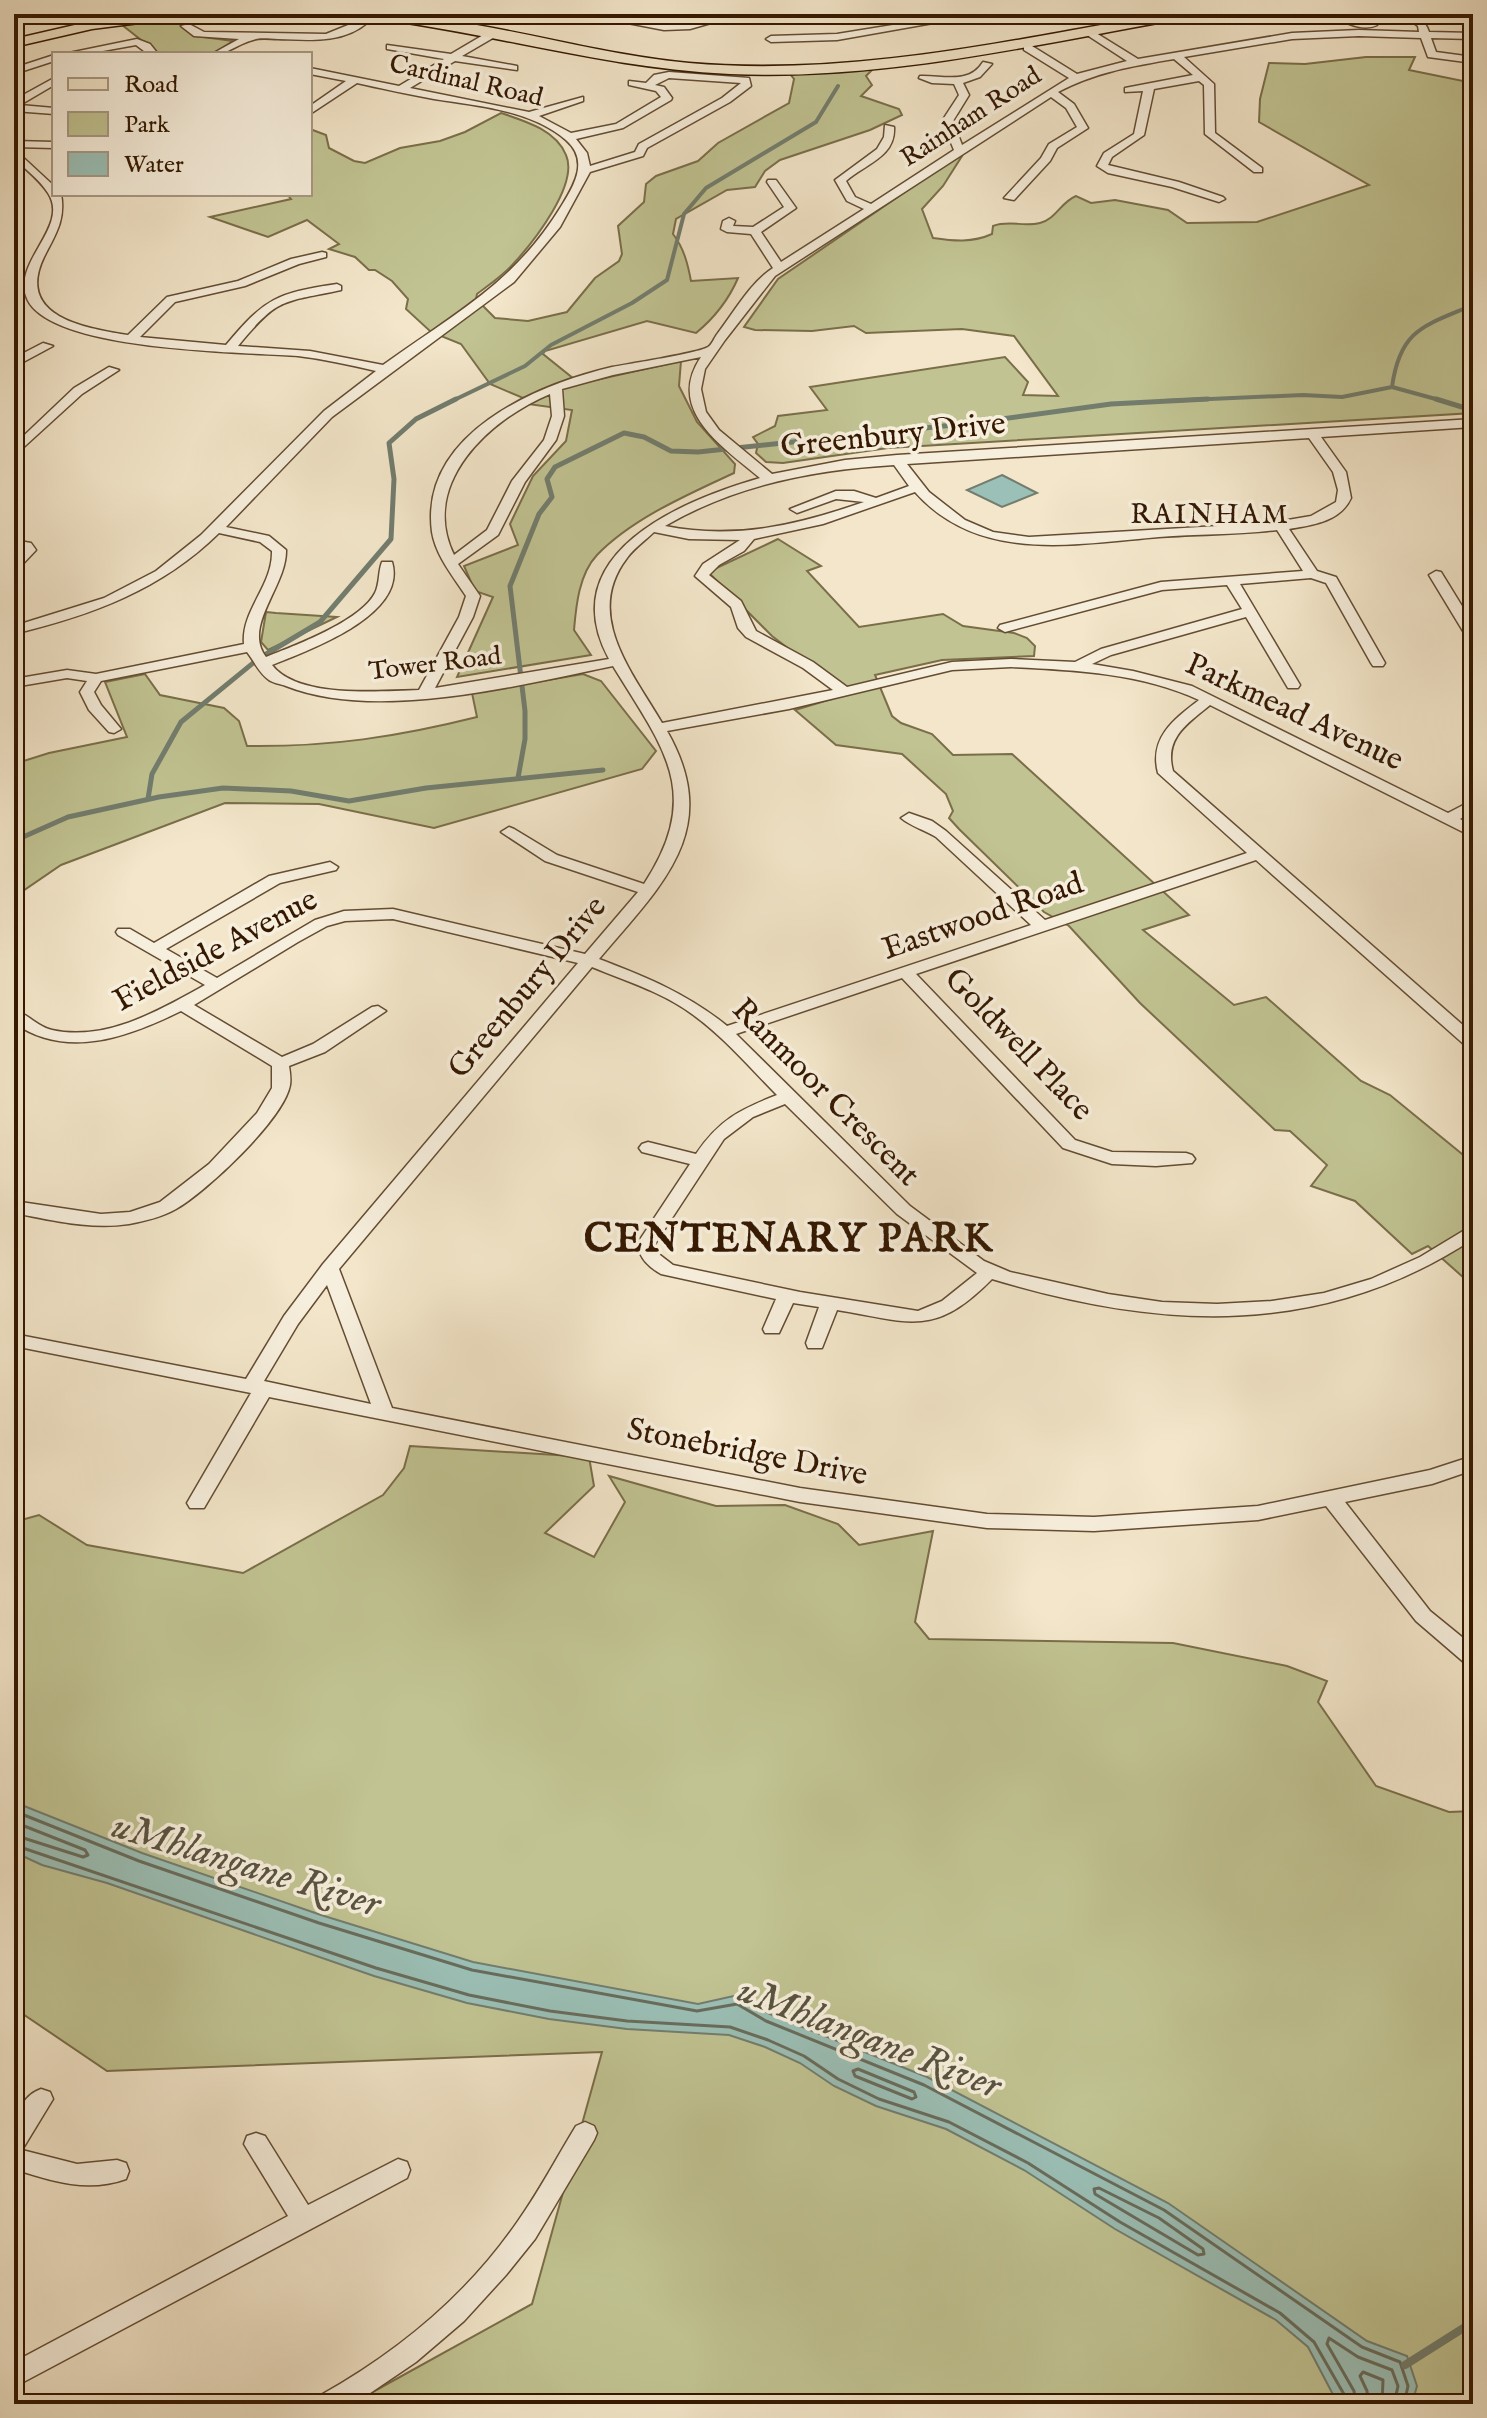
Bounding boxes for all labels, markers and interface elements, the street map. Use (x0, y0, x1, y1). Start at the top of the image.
street label: Cardinal Road (386, 47, 546, 115)
legend (52, 52, 312, 196)
street label: Rainham Road (894, 59, 1048, 175)
text: Road (124, 70, 178, 101)
text: Park (124, 110, 170, 141)
text: Water (124, 150, 184, 181)
street label: Greenbury Drive (778, 404, 1008, 468)
district label: RAINHAM (1130, 498, 1290, 533)
street label: Tower Road (367, 639, 503, 688)
street label: Parkmead Avenue (1178, 645, 1410, 781)
street label: Eastwood Road (877, 863, 1090, 971)
street label: Fieldside Avenue (107, 880, 325, 1022)
street label: Greenbury Drive (440, 888, 616, 1088)
street label: Goldwell Place (935, 960, 1101, 1130)
street label: Ranmoor Crescent (722, 990, 928, 1196)
district label: CENTENARY PARK (584, 1215, 994, 1266)
street label: Stonebridge Drive (623, 1410, 871, 1496)
water label: uMhlangane River (106, 1801, 388, 1932)
water label: uMhlangane River (730, 1965, 1010, 2113)

